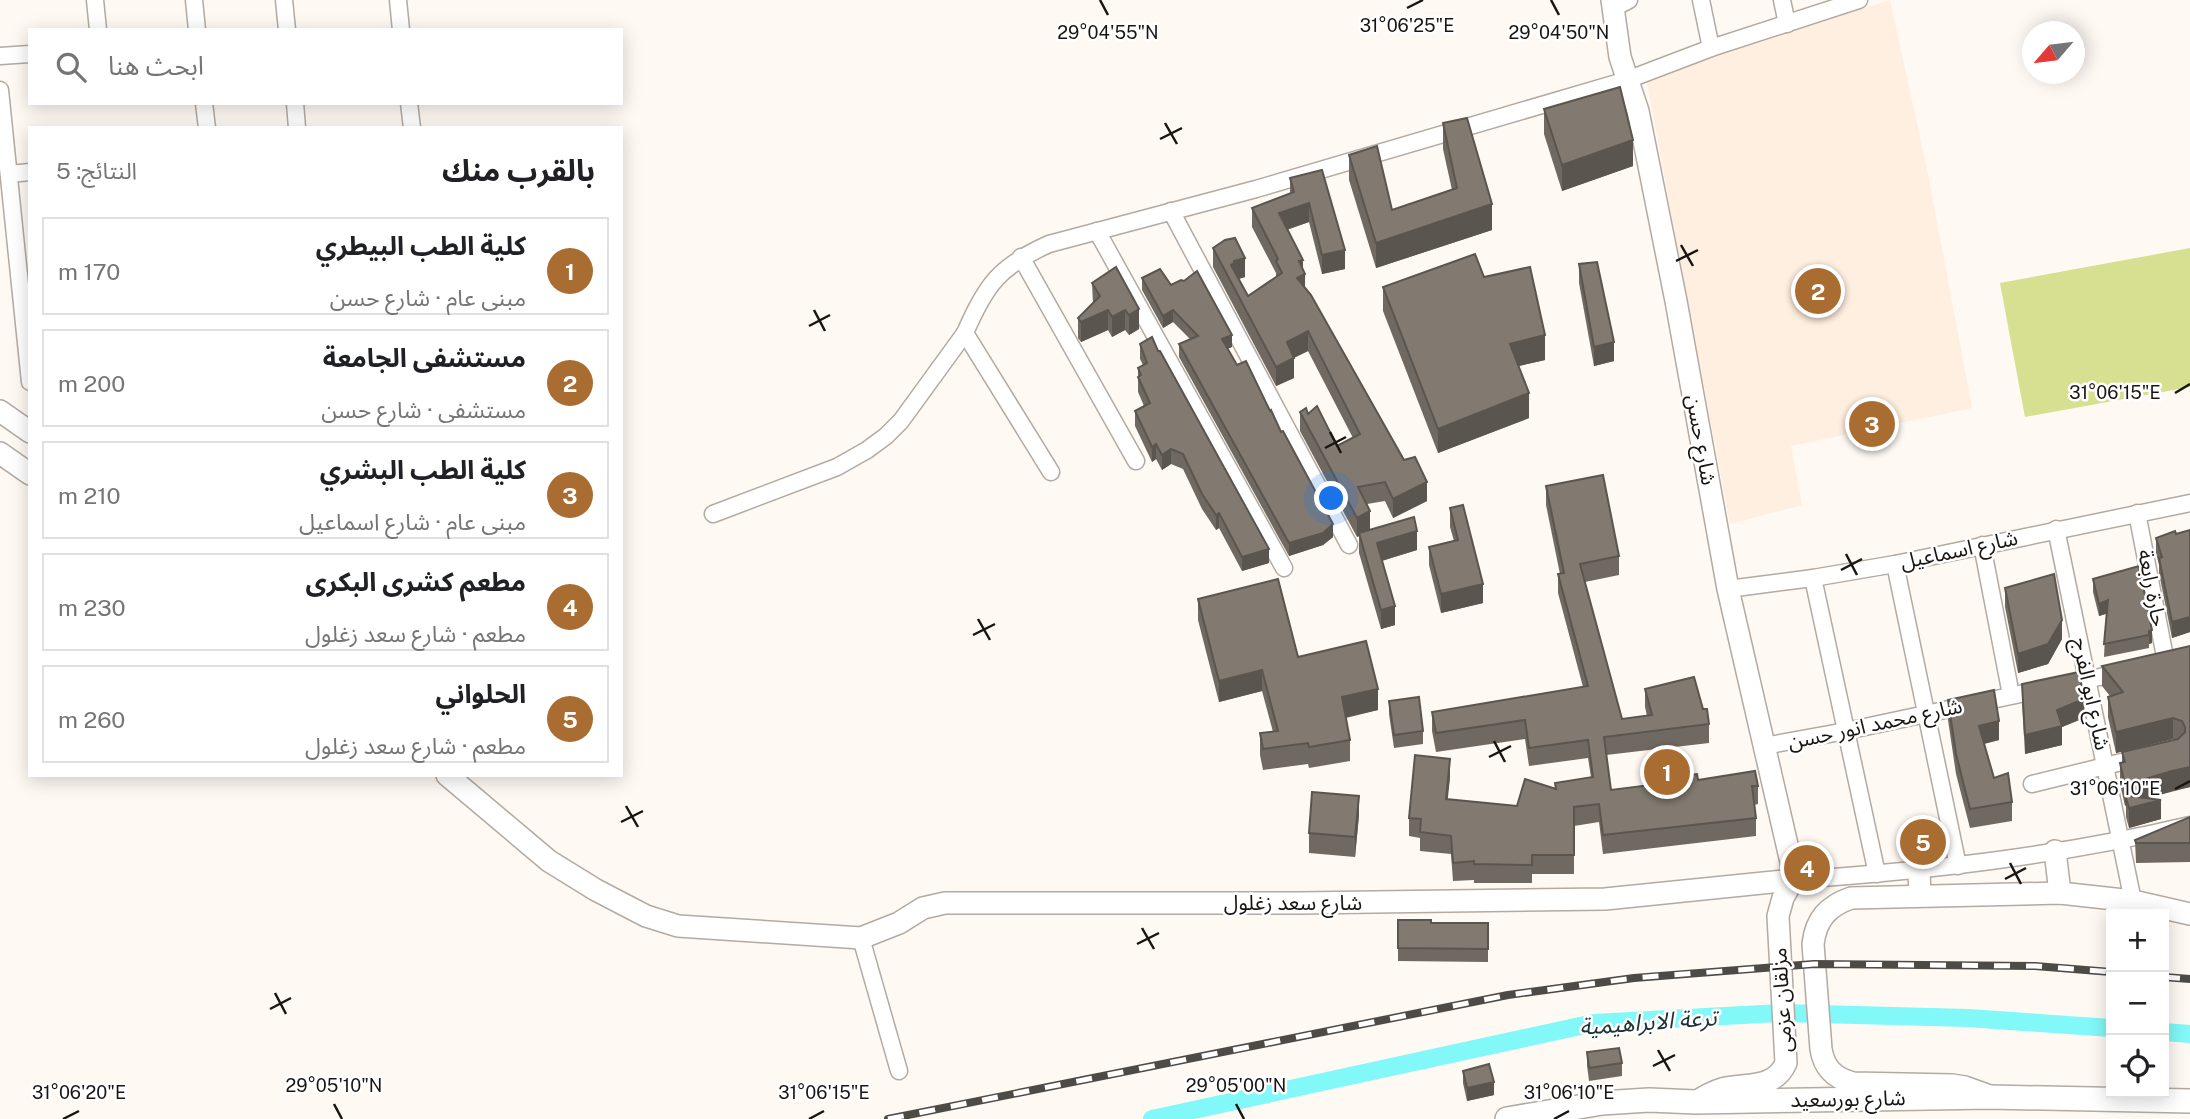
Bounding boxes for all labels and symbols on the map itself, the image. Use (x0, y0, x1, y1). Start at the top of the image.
text: 31°06'25"E (1360, 15, 1454, 36)
north arrow (2022, 21, 2085, 84)
text: 29°04'55"N (1057, 22, 1159, 43)
text: 29°04'50"N (1509, 22, 1609, 43)
pin: 2 (1795, 265, 1841, 317)
text: 31°06'15"E (2069, 382, 2161, 403)
street label: شارع حسن (1678, 393, 1722, 488)
pin: 3 (1849, 398, 1895, 450)
your location (1314, 481, 1348, 515)
street label: شارع اسماعيل (1898, 525, 2021, 577)
street label: حارة رابعة (2133, 547, 2172, 629)
street label: شارع ابو الفرج (2064, 635, 2116, 753)
street label: شارع محمد انور حسن (1785, 693, 1965, 757)
pin: 1 (1644, 746, 1690, 798)
text: 31°06'10"E (2070, 778, 2160, 799)
pin: 5 (1900, 816, 1946, 868)
pin: 4 (1784, 842, 1830, 894)
street label: شارع سعد زغلول (1224, 890, 1362, 918)
street label: مزلقان عزمى (1766, 947, 1797, 1053)
water label: ترعة الابراهيمية (1578, 1003, 1721, 1041)
text: 29°05'10"N (286, 1075, 382, 1096)
text: 29°05'00"N (1186, 1075, 1286, 1096)
text: 31°06'20"E (32, 1082, 126, 1103)
text: 31°06'15"E (778, 1082, 870, 1103)
text: 31°06'10"E (1524, 1082, 1614, 1103)
street label: شارع بورسعيد (1790, 1085, 1906, 1115)

